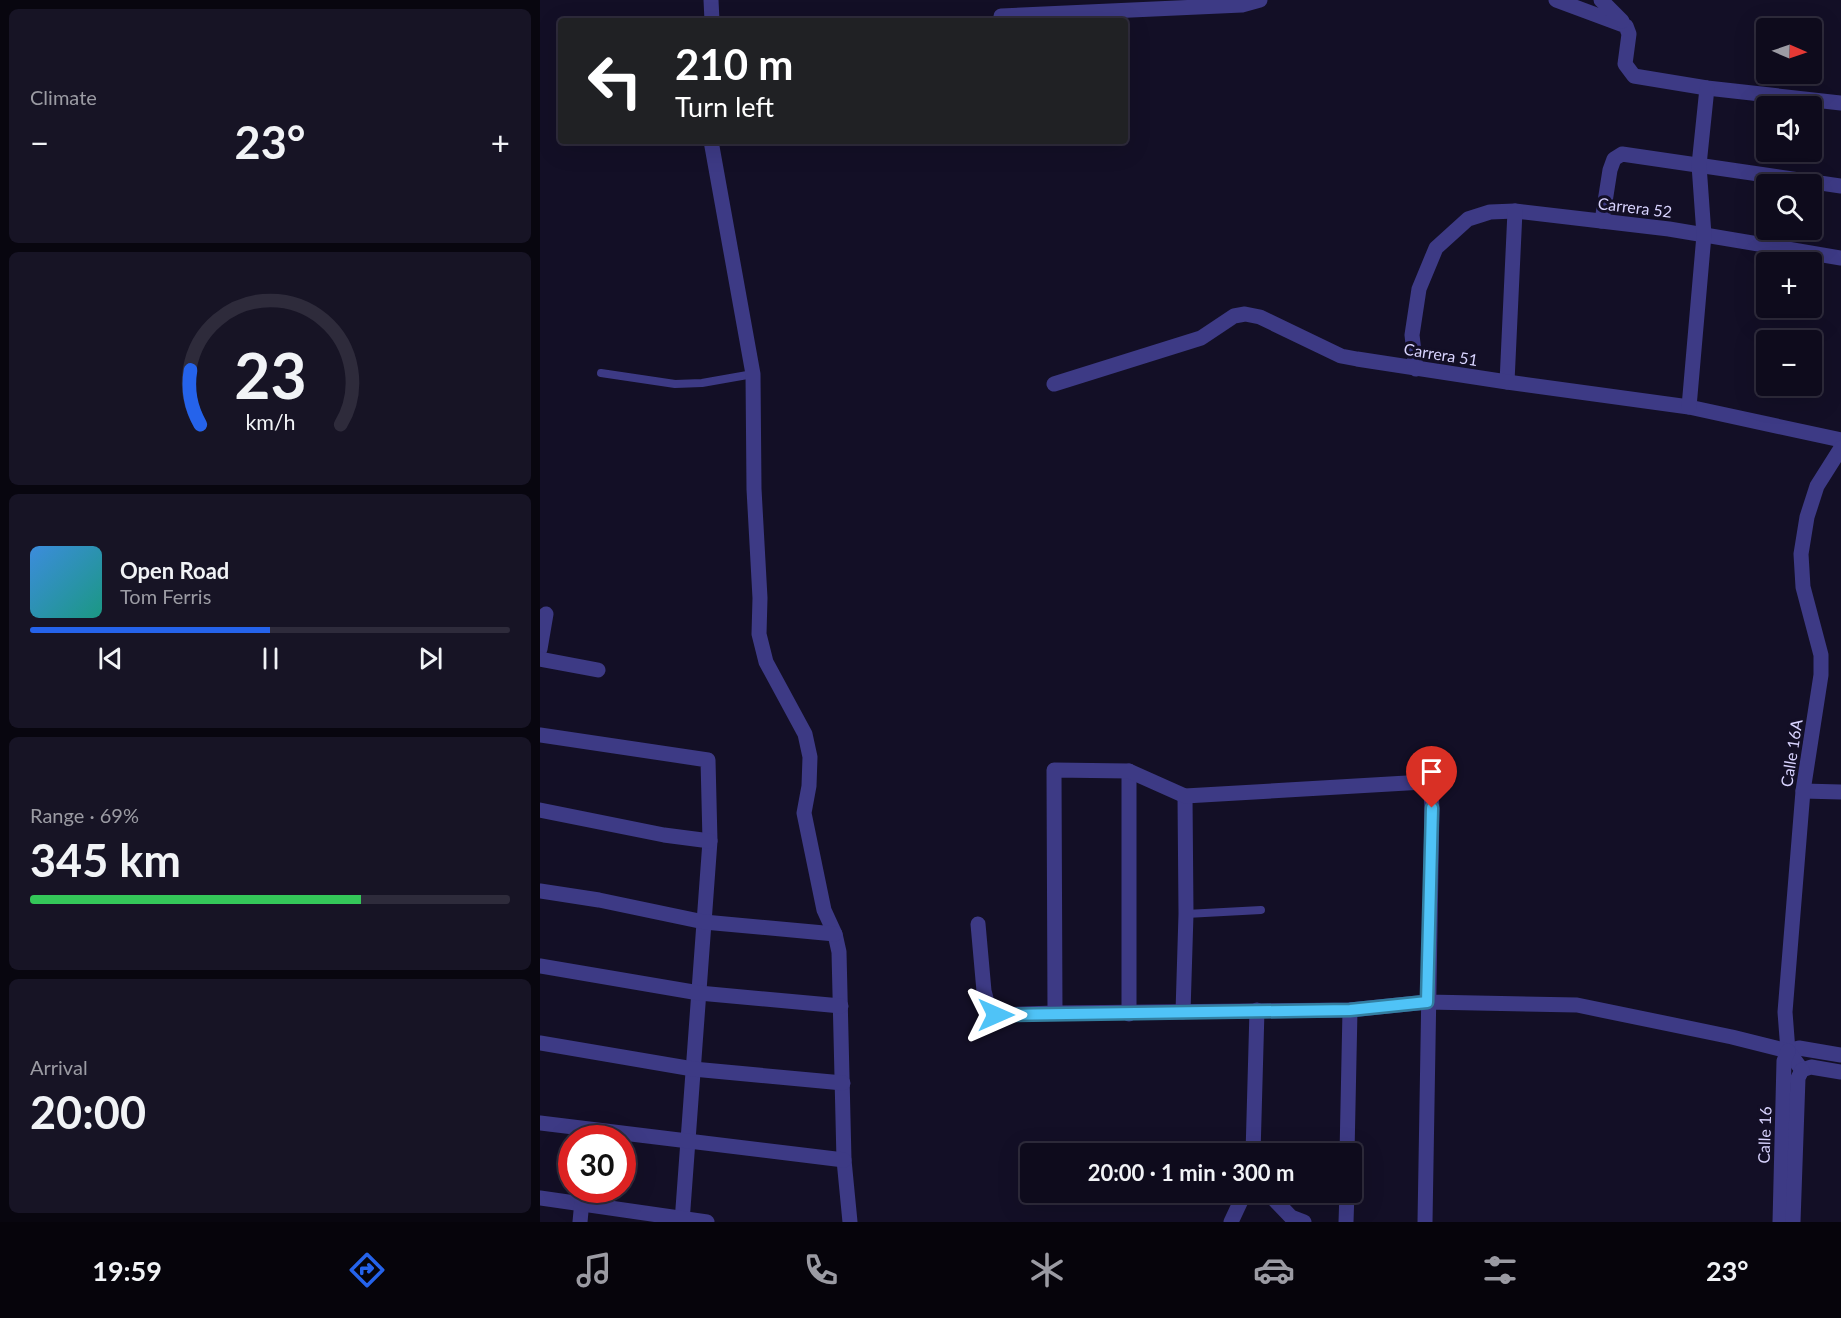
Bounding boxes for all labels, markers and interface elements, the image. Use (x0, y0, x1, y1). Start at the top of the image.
north arrow (1756, 18, 1822, 84)
map controls (1756, 18, 1822, 396)
text: 210 m (675, 39, 793, 89)
icon: left (576, 42, 654, 120)
text: Climate (30, 85, 97, 109)
text: Turn left (675, 90, 774, 123)
button: sound (1756, 96, 1822, 162)
text: 23° (235, 115, 305, 169)
text: − (30, 122, 49, 162)
text: + (491, 122, 510, 162)
button: search (1756, 174, 1822, 240)
street label: Carrera 52 (1597, 193, 1673, 221)
button: + (1756, 252, 1822, 318)
button: − (1756, 330, 1822, 396)
text: 23 (234, 338, 306, 413)
street label: Carrera 51 (1403, 339, 1479, 369)
text: km/h (245, 410, 295, 436)
text: Open Road (120, 557, 229, 584)
text: Tom Ferris (120, 584, 211, 608)
icon: previous (94, 642, 127, 675)
icon: pause (254, 642, 287, 675)
icon: next (414, 642, 447, 675)
street label: Calle 16A (1776, 718, 1806, 788)
pin (1406, 746, 1457, 808)
icon: arrive (1415, 755, 1448, 788)
text: Range · 69% (30, 803, 139, 827)
text: 345 km (30, 833, 181, 887)
position arrow (964, 983, 1028, 1047)
text: Arrival (30, 1055, 88, 1079)
text: 20:00 (30, 1085, 146, 1139)
street label: Calle 16 (1754, 1106, 1774, 1164)
speed limit sign: 30 (558, 1125, 636, 1203)
text: 20:00 · 1 min · 300 m (1088, 1159, 1294, 1186)
icon: directions (346, 1249, 388, 1291)
icon: music (573, 1249, 615, 1291)
icon: phone (800, 1249, 842, 1291)
icon: climate (1026, 1249, 1068, 1291)
icon: car (1253, 1249, 1295, 1291)
icon: filters (1479, 1249, 1521, 1291)
text: 19:59 (92, 1254, 162, 1287)
text: 23° (1706, 1254, 1749, 1287)

